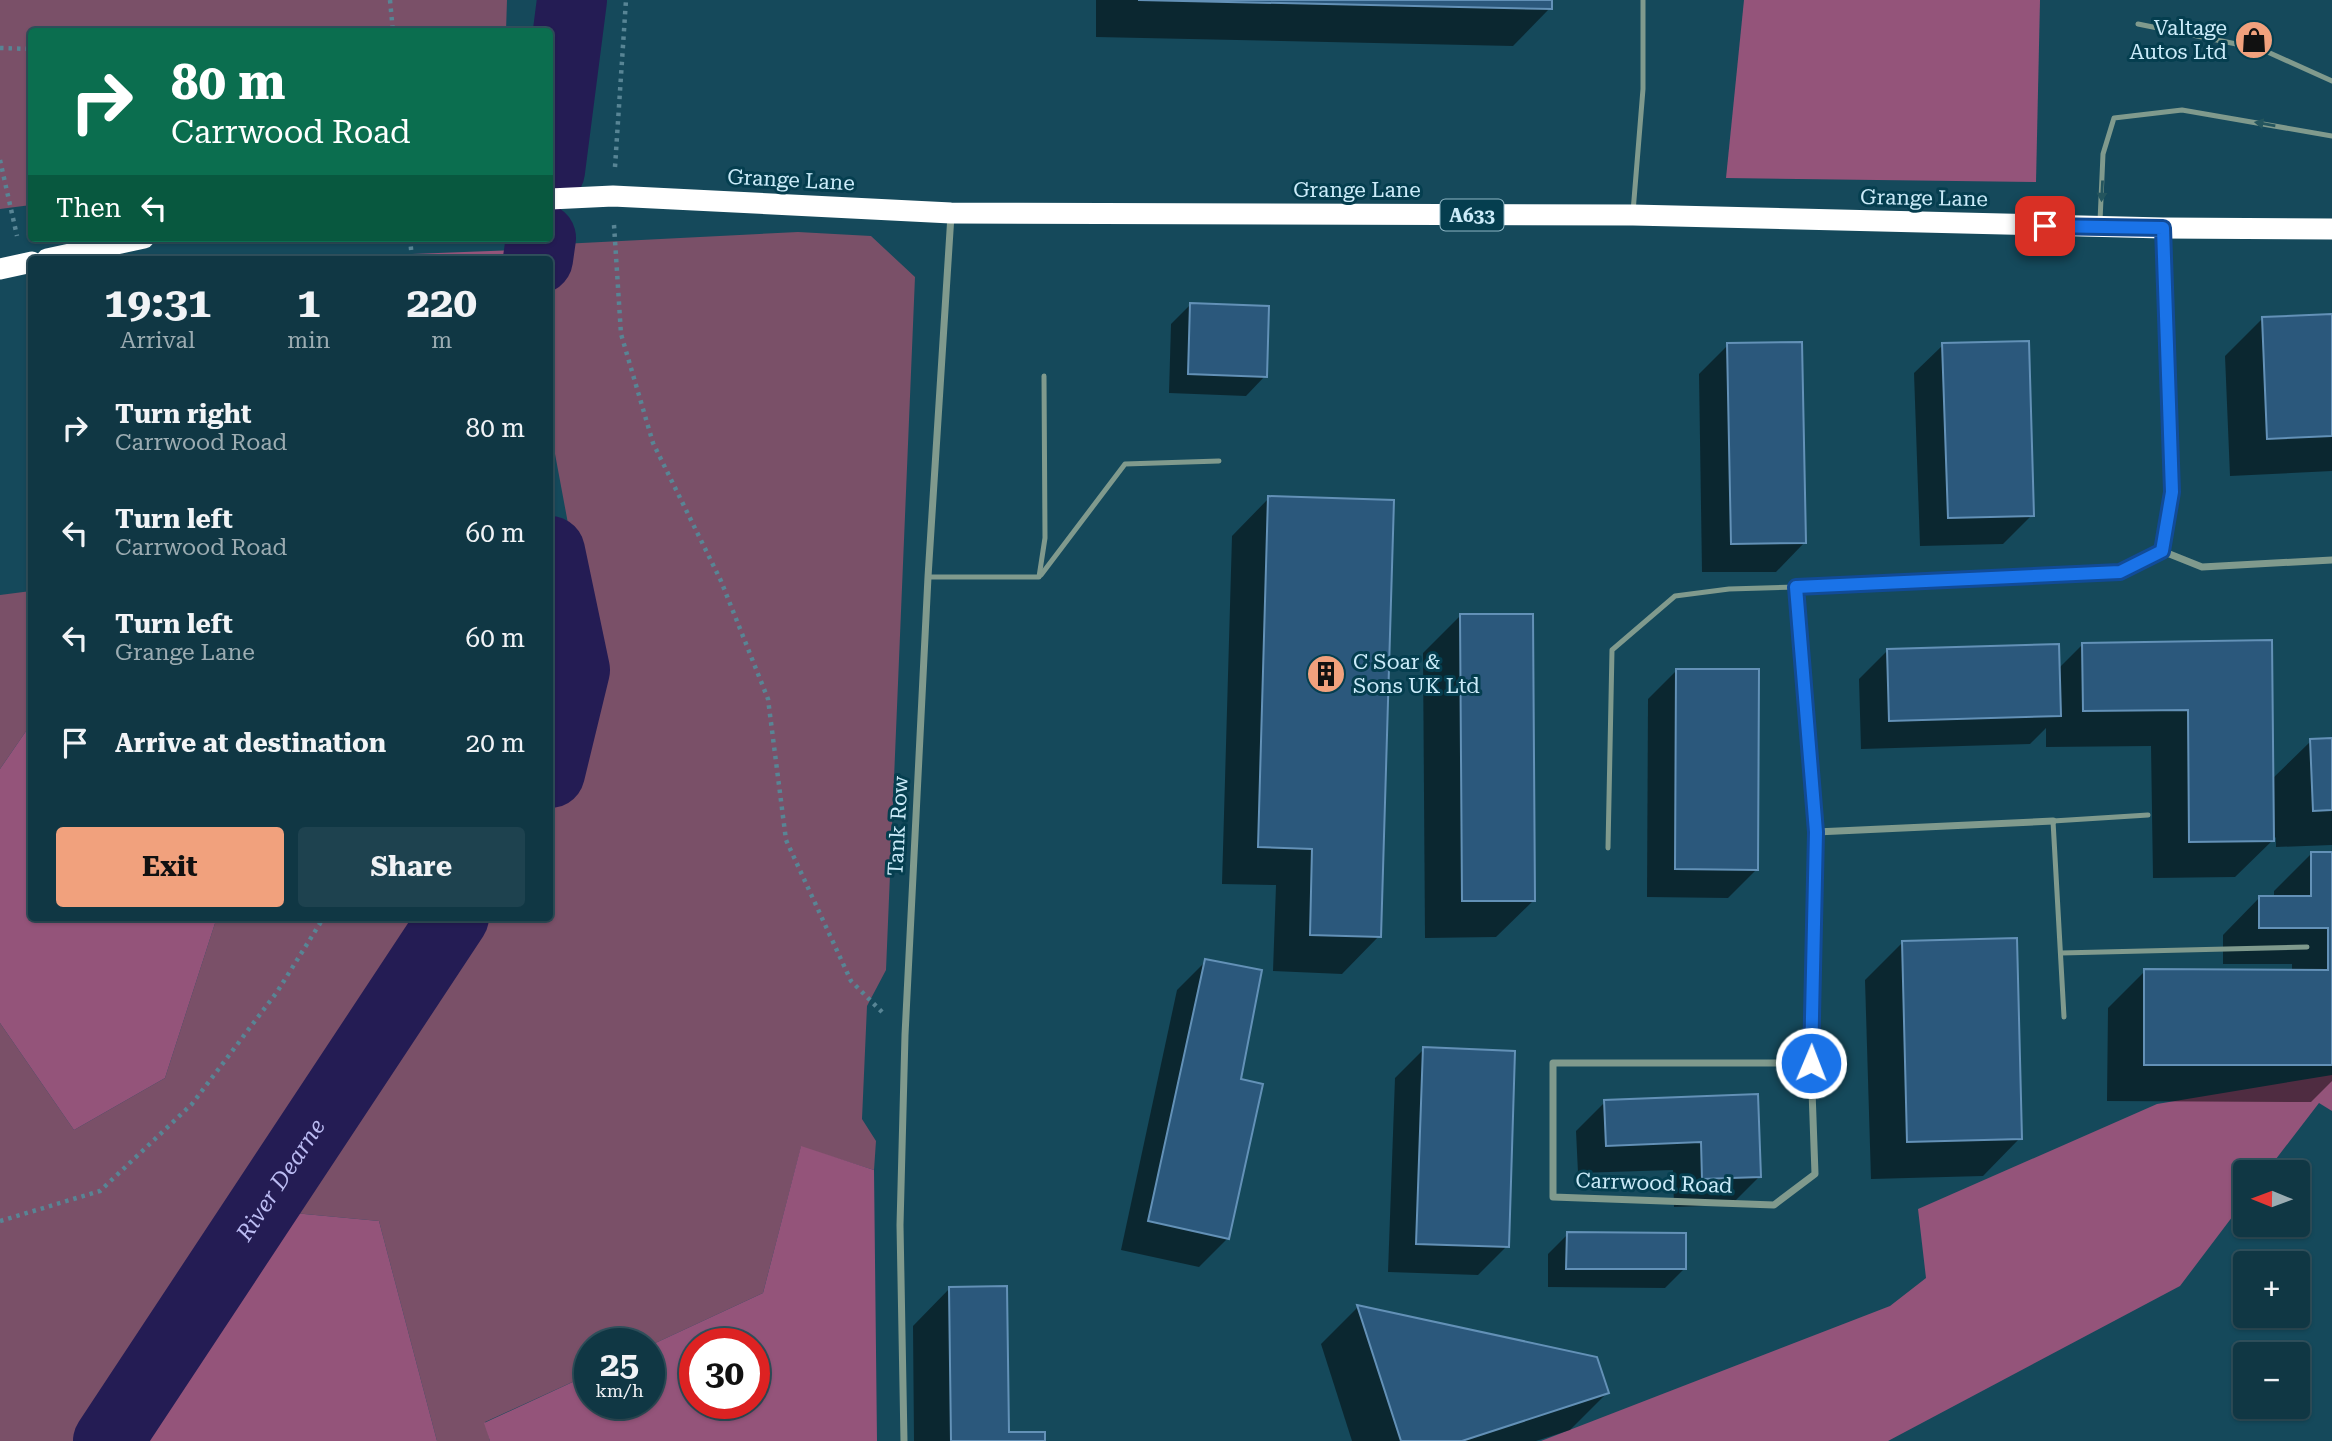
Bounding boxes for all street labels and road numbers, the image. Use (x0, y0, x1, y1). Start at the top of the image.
street label: Grange Lane (727, 165, 855, 195)
street label: Grange Lane (1293, 178, 1421, 202)
street label: Grange Lane (1860, 185, 1988, 211)
road number: A633 (1440, 200, 1504, 230)
street label: Tank Row (883, 775, 913, 877)
street label: Carrwood Road (1575, 1168, 1734, 1198)

